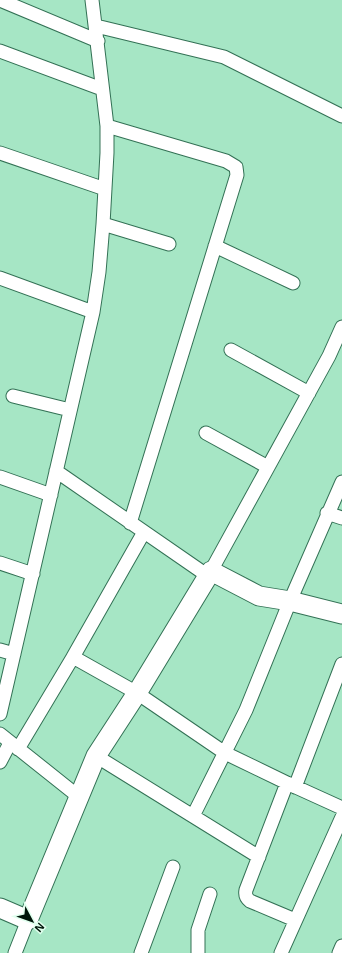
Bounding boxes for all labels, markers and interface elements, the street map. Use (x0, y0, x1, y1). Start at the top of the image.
north arrow (12, 901, 52, 941)
text: N (32, 921, 47, 935)

